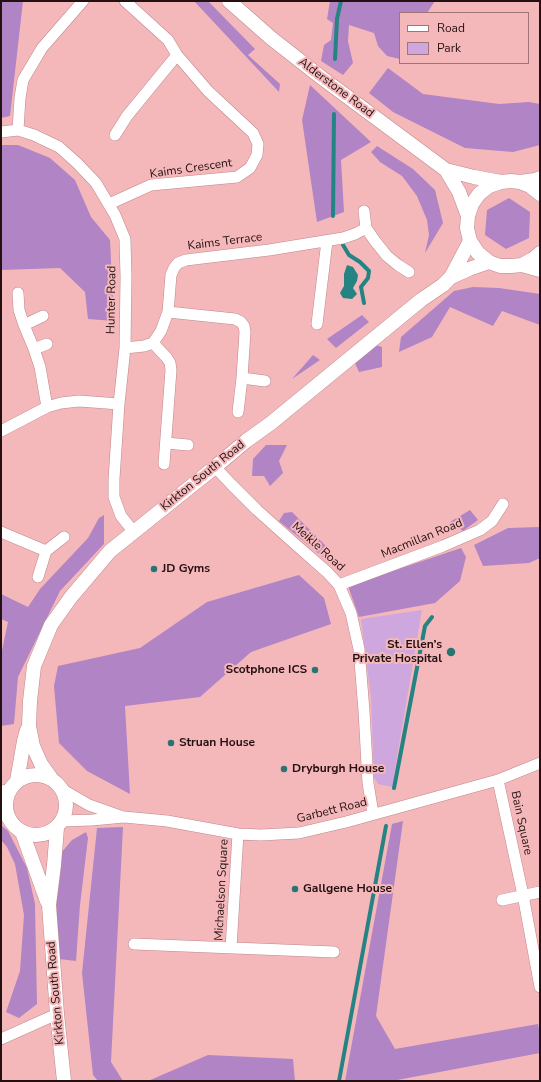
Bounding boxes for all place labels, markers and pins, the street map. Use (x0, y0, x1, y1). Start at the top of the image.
place label: JD Gyms (162, 562, 210, 576)
marker: JD Gyms (149, 564, 159, 574)
place label: St. Ellen’s Private Hospital (352, 638, 442, 666)
marker: St. Ellen’s Private Hospital (445, 646, 457, 658)
place label: Scotphone ICS (226, 663, 307, 677)
marker: Scotphone ICS (310, 665, 320, 675)
place label: Struan House (179, 736, 255, 750)
marker: Struan House (166, 738, 176, 748)
place label: Dryburgh House (292, 762, 384, 776)
marker: Dryburgh House (279, 764, 289, 774)
place label: Gallgene House (303, 882, 392, 896)
marker: Gallgene House (290, 884, 300, 894)

